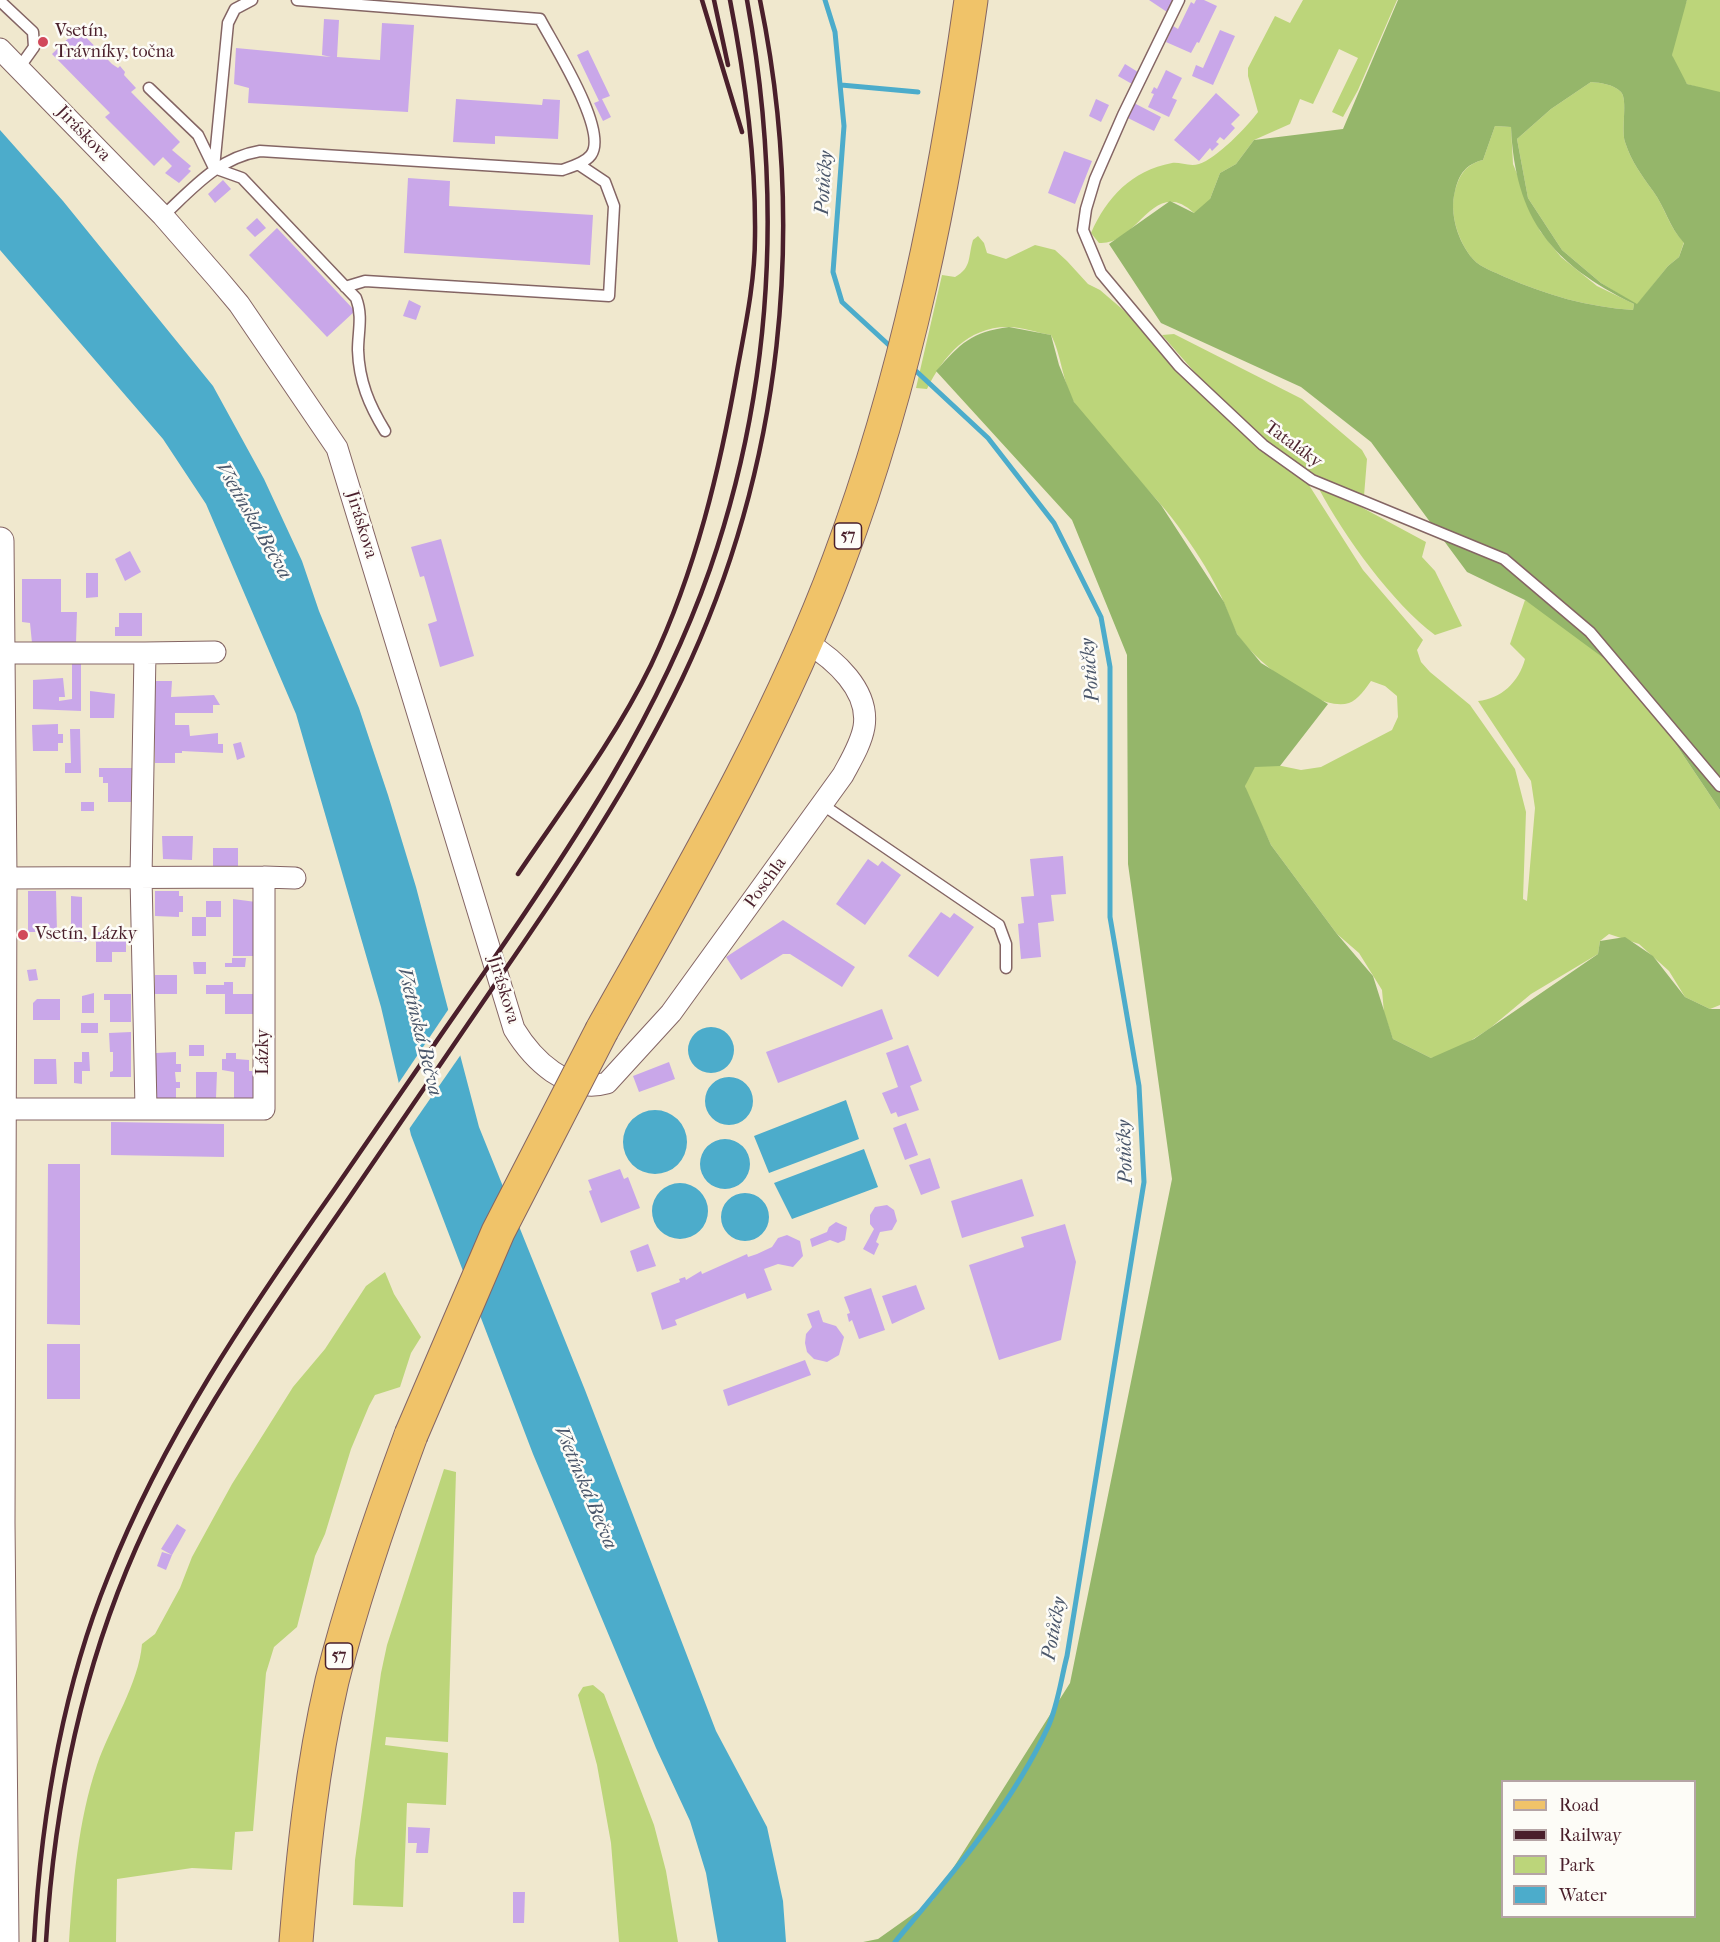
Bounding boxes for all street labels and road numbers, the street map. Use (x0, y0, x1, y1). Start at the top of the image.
street label: Jiráskova (51, 102, 115, 166)
street label: Tataláky (1260, 417, 1326, 473)
street label: Jiráskova (341, 489, 381, 561)
road number: 57 (834, 523, 862, 549)
street label: Poschla (740, 853, 792, 913)
street label: Jiráskova (483, 954, 523, 1026)
street label: Lázky (253, 1029, 275, 1075)
road number: 57 (326, 1643, 352, 1669)

